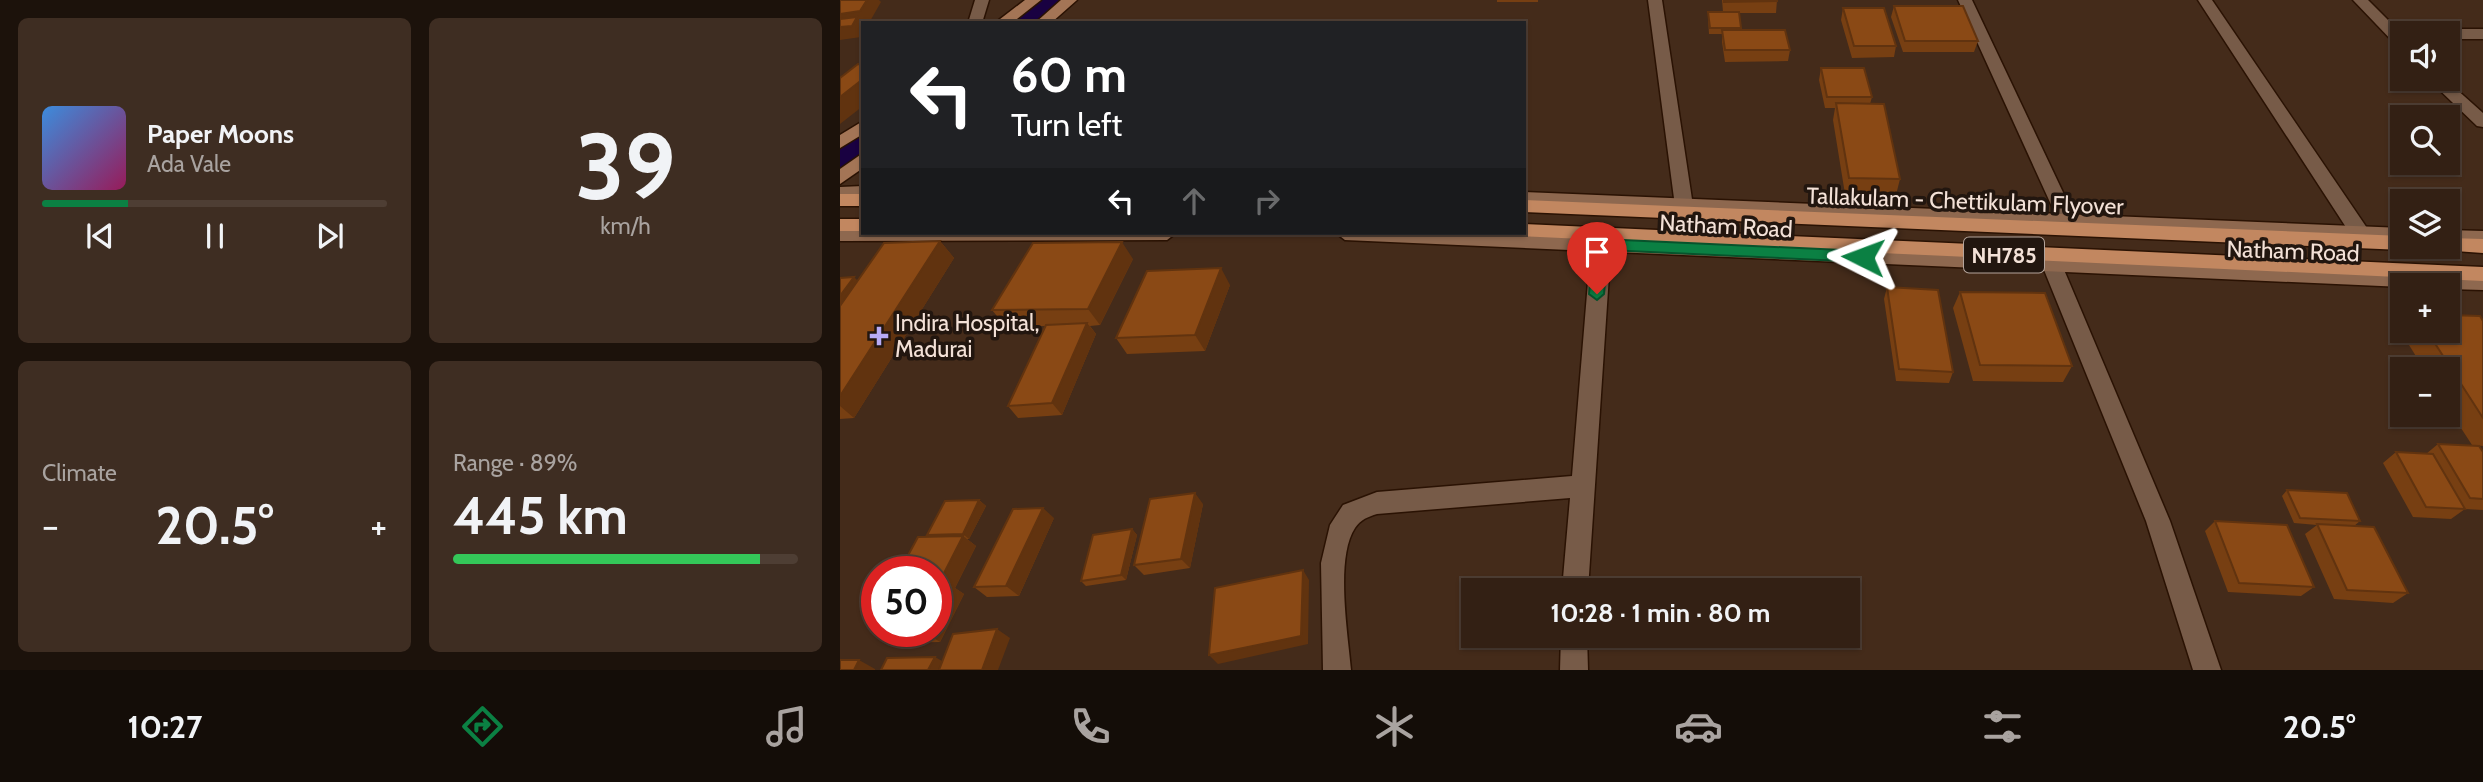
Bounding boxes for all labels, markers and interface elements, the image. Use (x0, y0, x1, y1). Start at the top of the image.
map controls (2390, 21, 2460, 427)
button: sound (2390, 21, 2460, 91)
text: 60 m (1011, 45, 1127, 104)
icon: left (896, 49, 987, 140)
text: Turn left (1011, 105, 1122, 144)
button: search (2390, 105, 2460, 175)
text: 39 (575, 111, 676, 222)
text: Paper Moons (147, 118, 294, 150)
text: Ada Vale (147, 150, 231, 178)
street label: Tallakulam - Chettikulam Flyover (1806, 181, 2125, 221)
icon: left (1102, 182, 1140, 220)
icon: ahead (1175, 182, 1213, 220)
icon: right (1248, 182, 1286, 220)
button: layers (2390, 189, 2460, 259)
street label: Natham Road (1659, 209, 1793, 243)
text: km/h (600, 212, 651, 240)
icon: previous (81, 217, 119, 255)
icon: pause (196, 217, 234, 255)
icon: next (311, 217, 349, 255)
position arrow (1826, 220, 1900, 294)
pin (1567, 222, 1627, 294)
icon: arrive (1578, 233, 1616, 271)
street label: Natham Road (2226, 235, 2360, 267)
road number: NH785 (1964, 238, 2044, 272)
button: + (2390, 273, 2460, 343)
place label: Indira Hospital, Madurai (895, 309, 1039, 363)
marker: Indira Hospital, Madurai (869, 326, 889, 346)
button: − (2390, 357, 2460, 427)
text: Range · 89% (453, 449, 577, 477)
text: Climate (42, 459, 117, 487)
text: 445 km (453, 484, 628, 547)
text: 20.5° (155, 494, 274, 557)
text: − (42, 502, 59, 549)
text: + (370, 502, 387, 549)
speed limit sign: 50 (861, 556, 952, 647)
text: 10:28 · 1 min · 80 m (1551, 597, 1770, 629)
icon: directions (458, 702, 507, 751)
icon: music (762, 702, 811, 751)
icon: phone (1066, 702, 1115, 751)
icon: climate (1370, 702, 1419, 751)
icon: car (1674, 702, 1723, 751)
icon: filters (1978, 702, 2027, 751)
text: 10:27 (128, 707, 202, 746)
text: 20.5° (2283, 707, 2355, 746)

